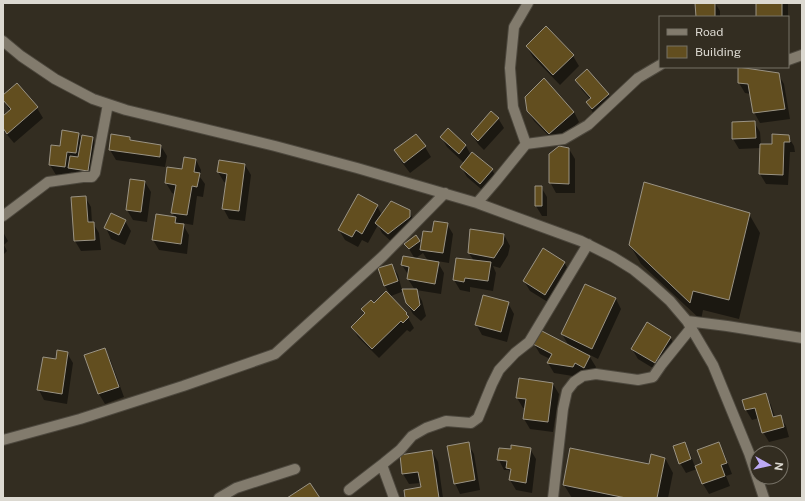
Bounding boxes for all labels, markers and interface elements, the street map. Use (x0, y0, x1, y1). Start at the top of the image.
legend (659, 16, 789, 68)
text: Road (695, 25, 723, 39)
text: Building (695, 45, 741, 59)
north arrow (749, 445, 789, 485)
text: N (772, 461, 785, 471)

